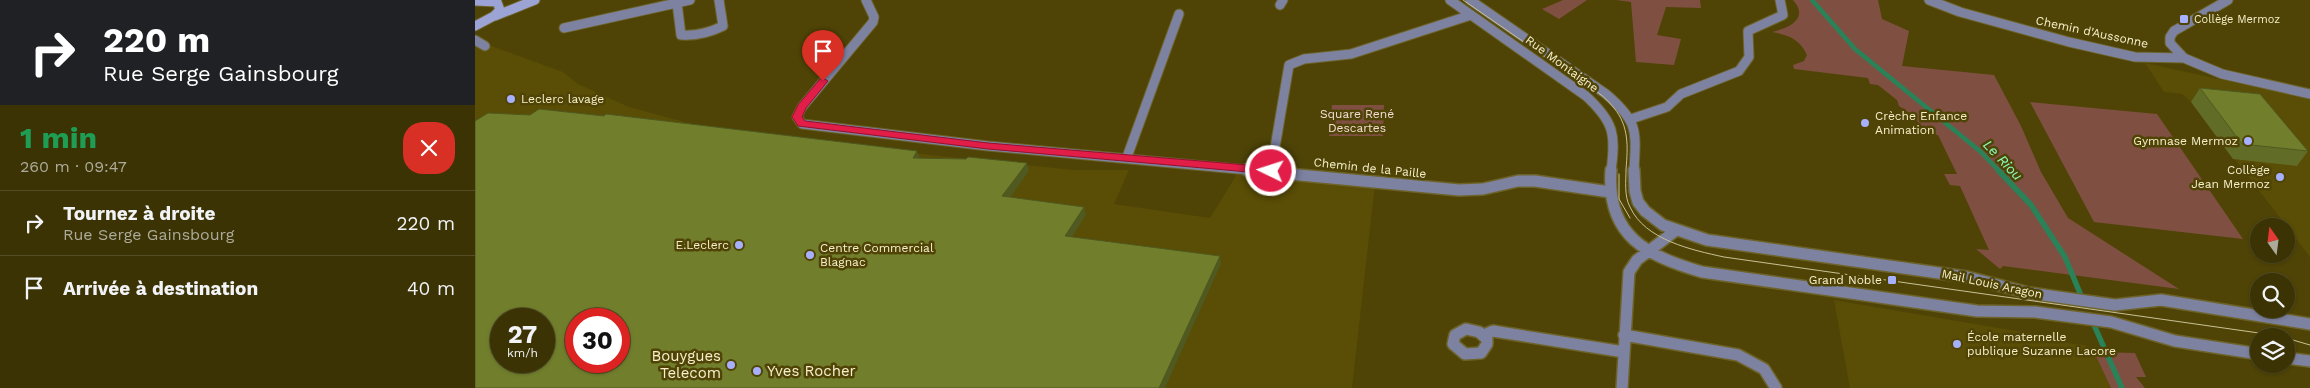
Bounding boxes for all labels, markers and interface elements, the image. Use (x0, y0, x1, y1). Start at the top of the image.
street label: Chemin d'Aussonne (2034, 13, 2150, 51)
marker: Collège Mermoz (2178, 13, 2190, 25)
place label: Collège Mermoz (2194, 13, 2280, 26)
text: 220 m (103, 19, 210, 61)
icon: right (20, 20, 85, 85)
pin (802, 30, 844, 81)
street label: Rue Montaigne (1523, 33, 1601, 95)
icon: arrive (809, 37, 837, 65)
text: Rue Serge Gainsbourg (103, 61, 338, 86)
place label: Leclerc lavage (521, 92, 604, 106)
marker: Leclerc lavage (505, 93, 517, 105)
park label: Square René Descartes (1320, 107, 1394, 135)
place label: Crèche Enfance Animation (1875, 109, 1967, 137)
marker: Crèche Enfance Animation (1859, 117, 1871, 129)
text: 1 min (20, 120, 97, 155)
button: close (403, 122, 455, 174)
place label: Gymnase Mermoz (2133, 134, 2238, 148)
marker: Gymnase Mermoz (2242, 135, 2254, 147)
water label: Le Riou (1980, 137, 2026, 183)
position arrow (1244, 144, 1296, 196)
street label: Chemin de la Paille (1313, 155, 1427, 181)
text: 260 m · 09:47 (20, 157, 127, 176)
place label: Collège Jean Mermoz (2191, 163, 2270, 191)
marker: Collège Jean Mermoz (2274, 171, 2286, 183)
text: Tournez à droite (63, 202, 215, 225)
icon: right (20, 209, 48, 237)
text: 220 m (396, 212, 455, 235)
north arrow (2250, 218, 2295, 262)
map controls (2250, 218, 2295, 373)
text: Rue Serge Gainsbourg (63, 225, 234, 244)
place label: E.Leclerc (675, 238, 729, 252)
marker: E.Leclerc (733, 239, 745, 251)
place label: Centre Commercial Blagnac (820, 241, 934, 269)
marker: Centre Commercial Blagnac (804, 249, 816, 261)
street label: Mail Louis Aragon (1940, 266, 2044, 302)
place label: Grand Noble (1809, 273, 1882, 287)
button: search (2250, 273, 2295, 318)
icon: arrive (20, 274, 48, 302)
marker: Grand Noble (1886, 274, 1898, 286)
text: Arrivée à destination (63, 277, 258, 300)
text: 40 m (407, 277, 455, 300)
speed limit sign: 30 (565, 308, 630, 373)
text: 27 (508, 320, 537, 349)
button: layers (2250, 328, 2295, 373)
place label: École maternelle publique Suzanne Lacore (1967, 330, 2116, 358)
marker: École maternelle publique Suzanne Lacore (1951, 338, 1963, 350)
text: km/h (507, 346, 538, 360)
place label: Bouygues Telecom (651, 347, 721, 382)
marker: Bouygues Telecom (725, 359, 737, 371)
place label: Yves Rocher (767, 362, 856, 380)
marker: Yves Rocher (751, 365, 763, 377)

